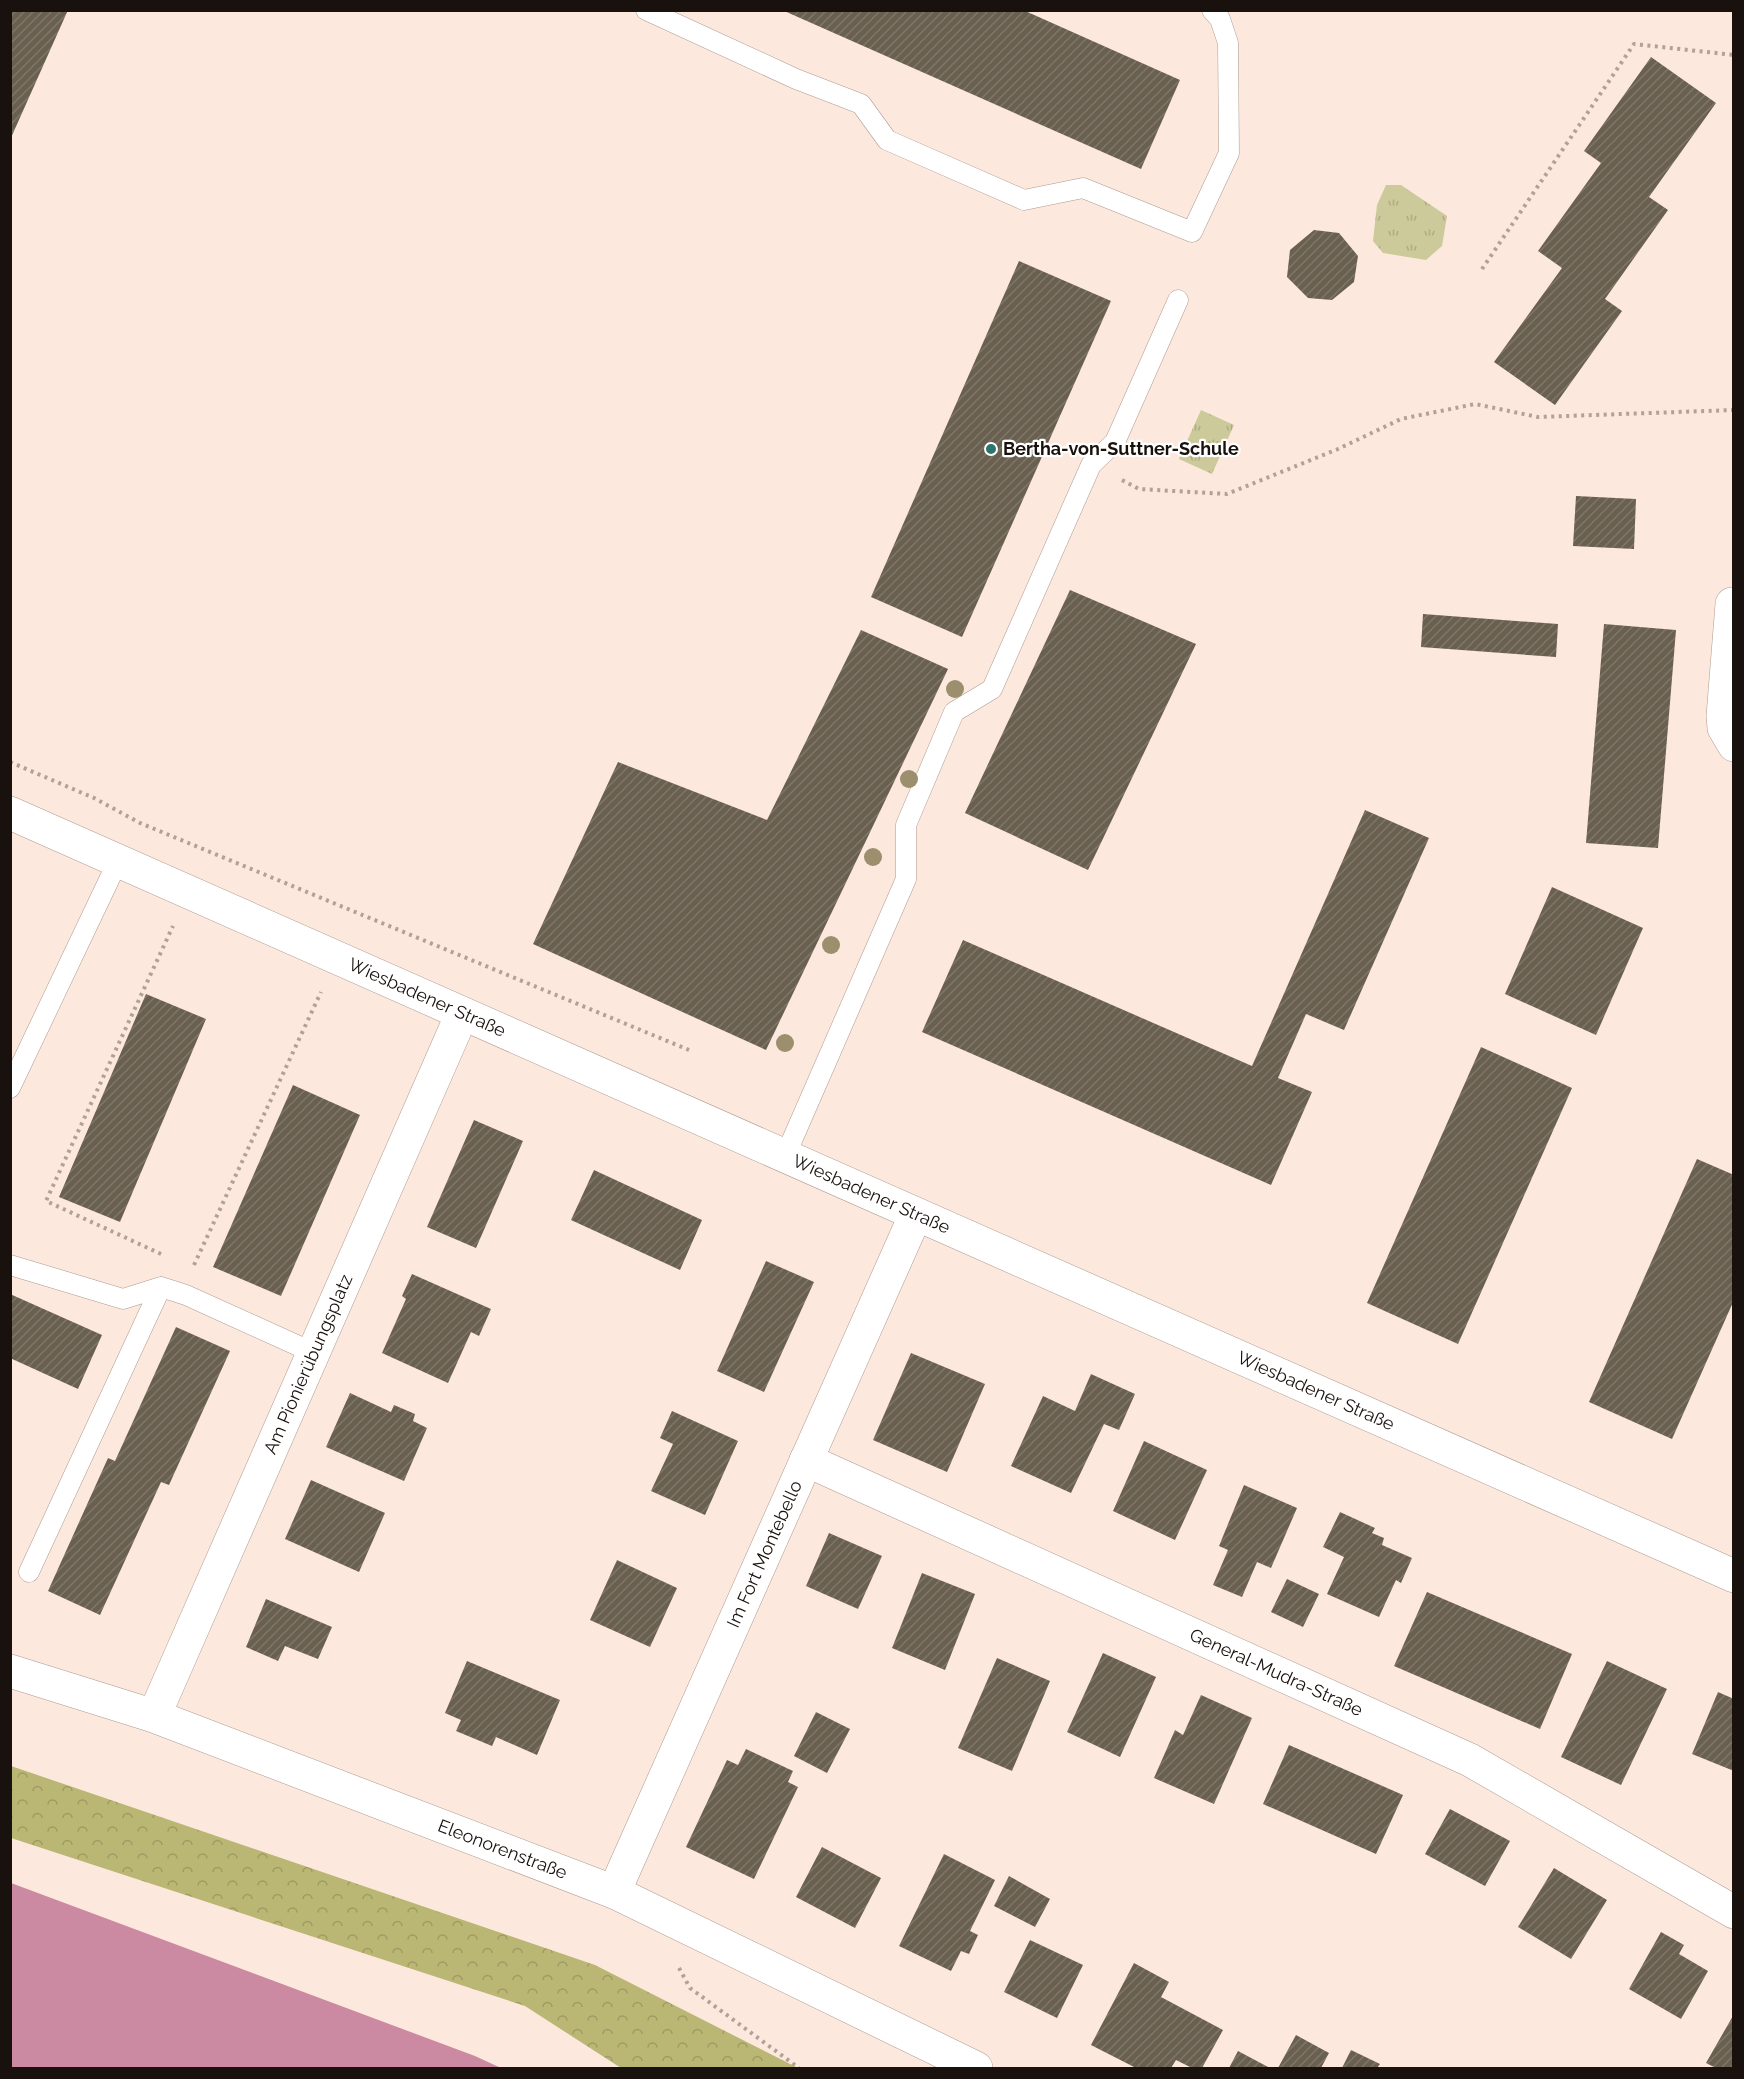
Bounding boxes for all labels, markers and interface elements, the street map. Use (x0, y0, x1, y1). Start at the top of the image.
place label: Bertha-von-Suttner-Schule (1003, 438, 1239, 459)
marker: Bertha-von-Suttner-Schule (984, 442, 998, 456)
street label: Wiesbadener Straße (345, 953, 509, 1041)
street label: Wiesbadener Straße (790, 1150, 954, 1238)
street label: Am Pionierübungsplatz (259, 1271, 356, 1457)
street label: Wiesbadener Straße (1234, 1347, 1398, 1435)
street label: Im Fort Montebello (722, 1477, 806, 1631)
street label: General-Mudra-Straße (1187, 1624, 1367, 1720)
street label: Eleonorenstraße (435, 1815, 571, 1883)

